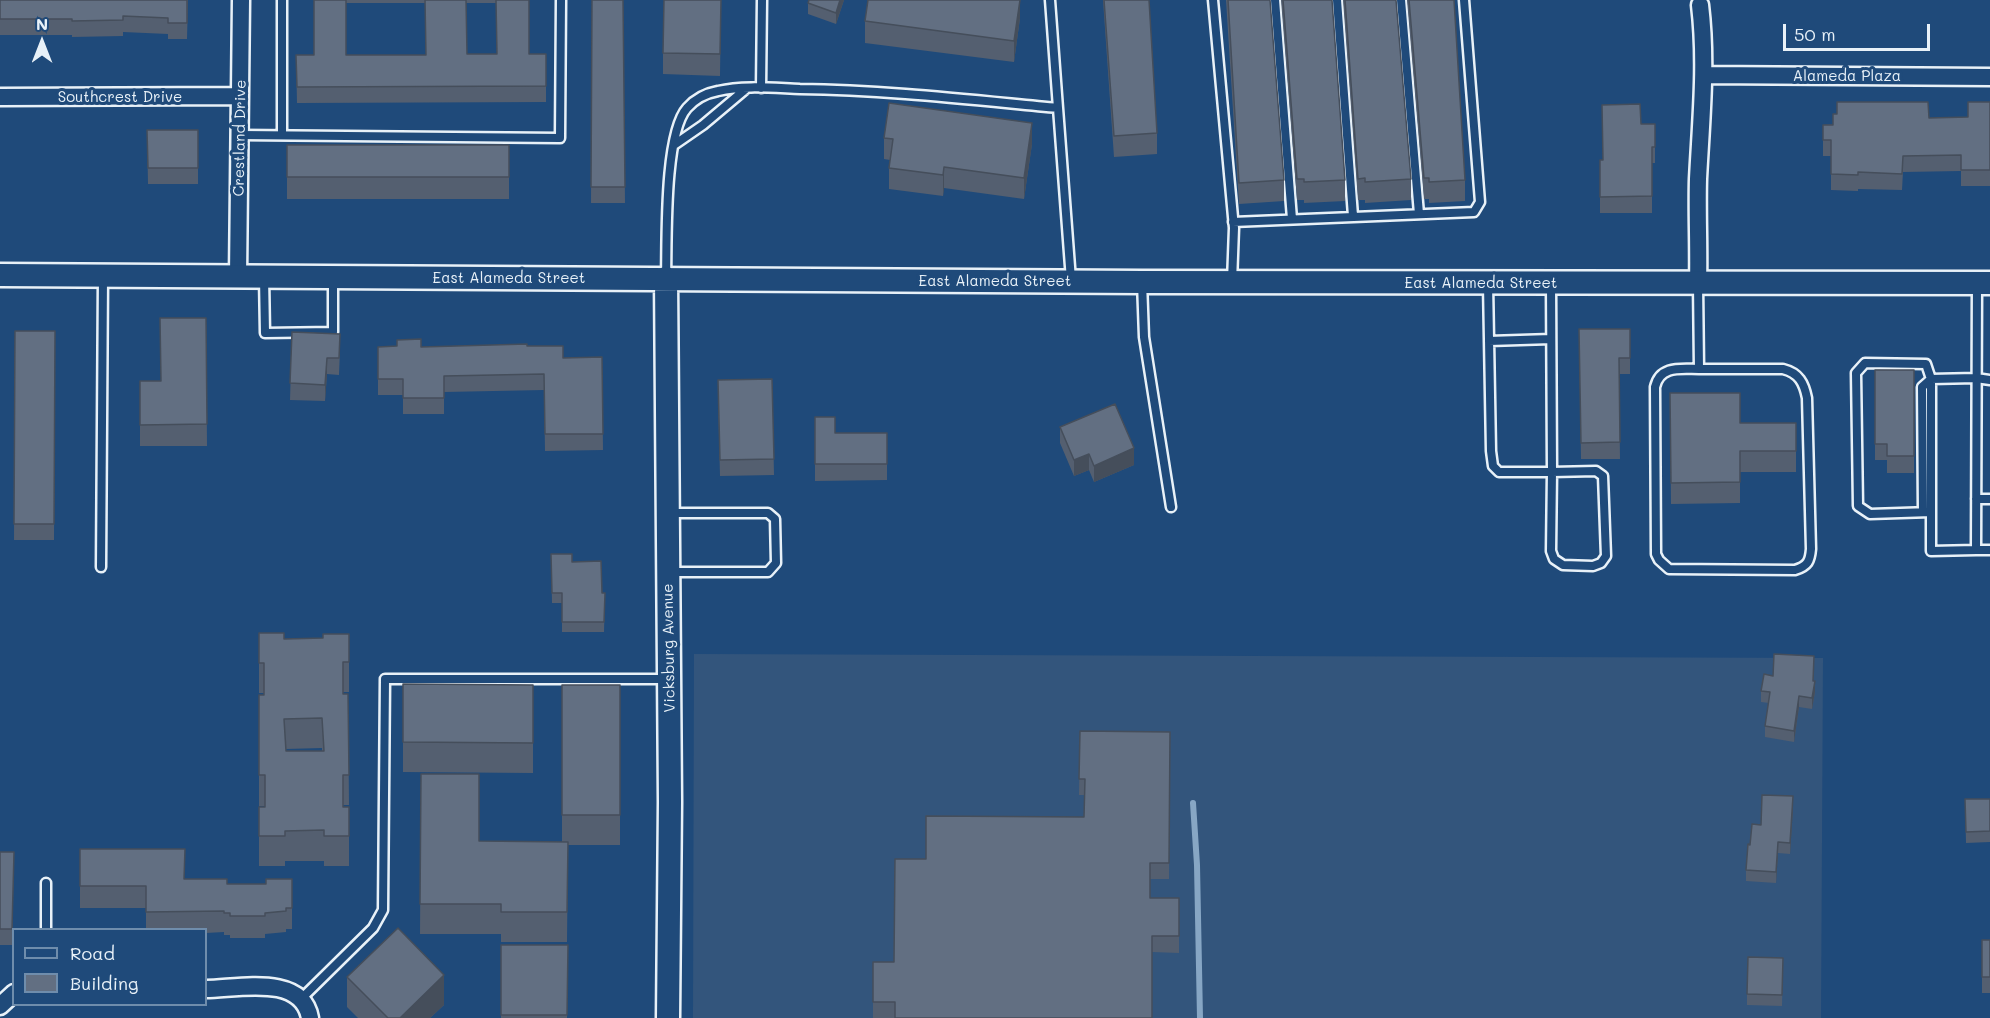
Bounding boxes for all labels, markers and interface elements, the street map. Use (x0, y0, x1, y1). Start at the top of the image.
north arrow (12, 12, 72, 72)
scale bar (1786, 12, 1933, 50)
text: N (36, 13, 48, 34)
text: 50 m (1794, 22, 1836, 46)
street label: Alameda Plaza (1793, 67, 1901, 85)
street label: Crestland Drive (230, 79, 250, 197)
street label: Southcrest Drive (58, 88, 182, 106)
street label: East Alameda Street (433, 269, 585, 287)
street label: East Alameda Street (919, 272, 1071, 290)
street label: East Alameda Street (1405, 274, 1557, 292)
street label: Vicksburg Avenue (659, 583, 679, 713)
legend (12, 928, 207, 1006)
text: Road (70, 941, 115, 965)
text: Building (70, 971, 138, 995)

